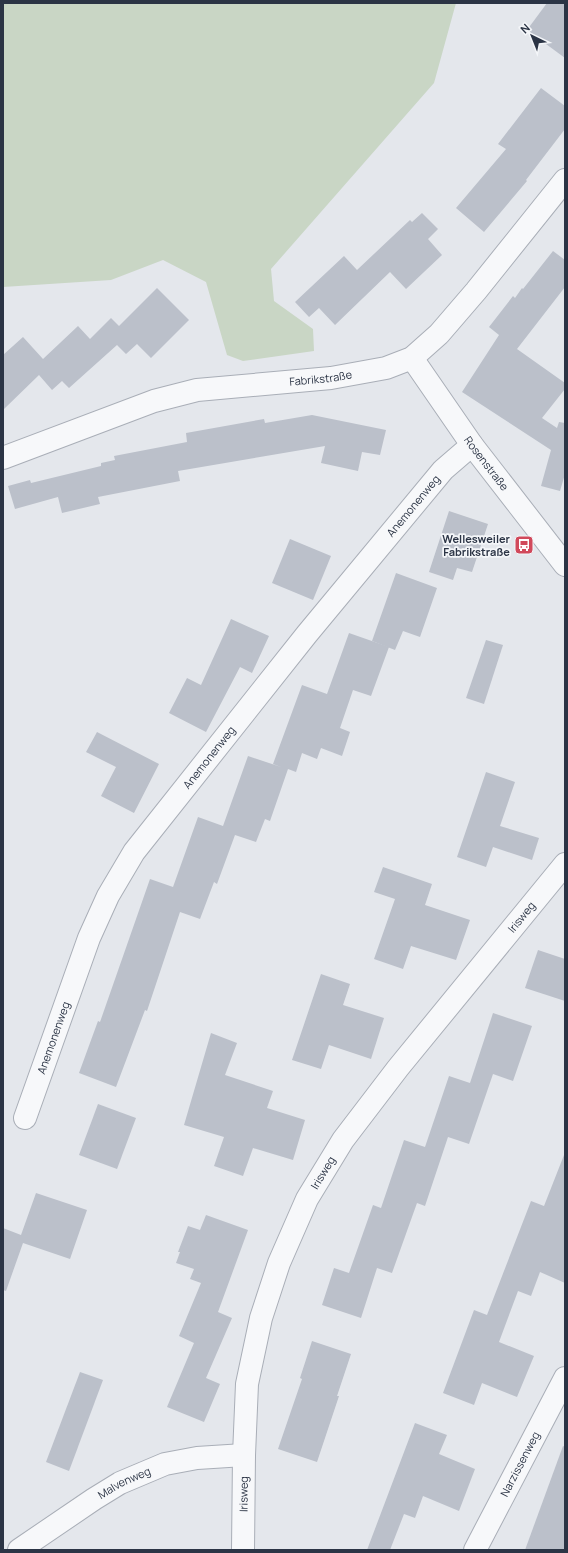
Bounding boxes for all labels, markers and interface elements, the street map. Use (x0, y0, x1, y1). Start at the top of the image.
north arrow (512, 16, 552, 56)
text: N (517, 20, 533, 37)
street label: Fabrikstraße (289, 366, 354, 389)
street label: Rosenstraße (461, 433, 513, 494)
street label: Anemonenweg (383, 471, 443, 540)
place label: Wellesweiler Fabrikstraße (442, 531, 511, 559)
bus stop icon: Wellesweiler Fabrikstraße (513, 534, 535, 556)
street label: Anemonenweg (179, 723, 238, 792)
street label: Irisweg (504, 898, 538, 935)
street label: Anemonenweg (33, 999, 73, 1076)
street label: Irisweg (307, 1153, 338, 1192)
street label: Narzissenweg (496, 1429, 543, 1499)
street label: Malvenweg (95, 1463, 153, 1502)
street label: Irisweg (235, 1476, 251, 1512)

